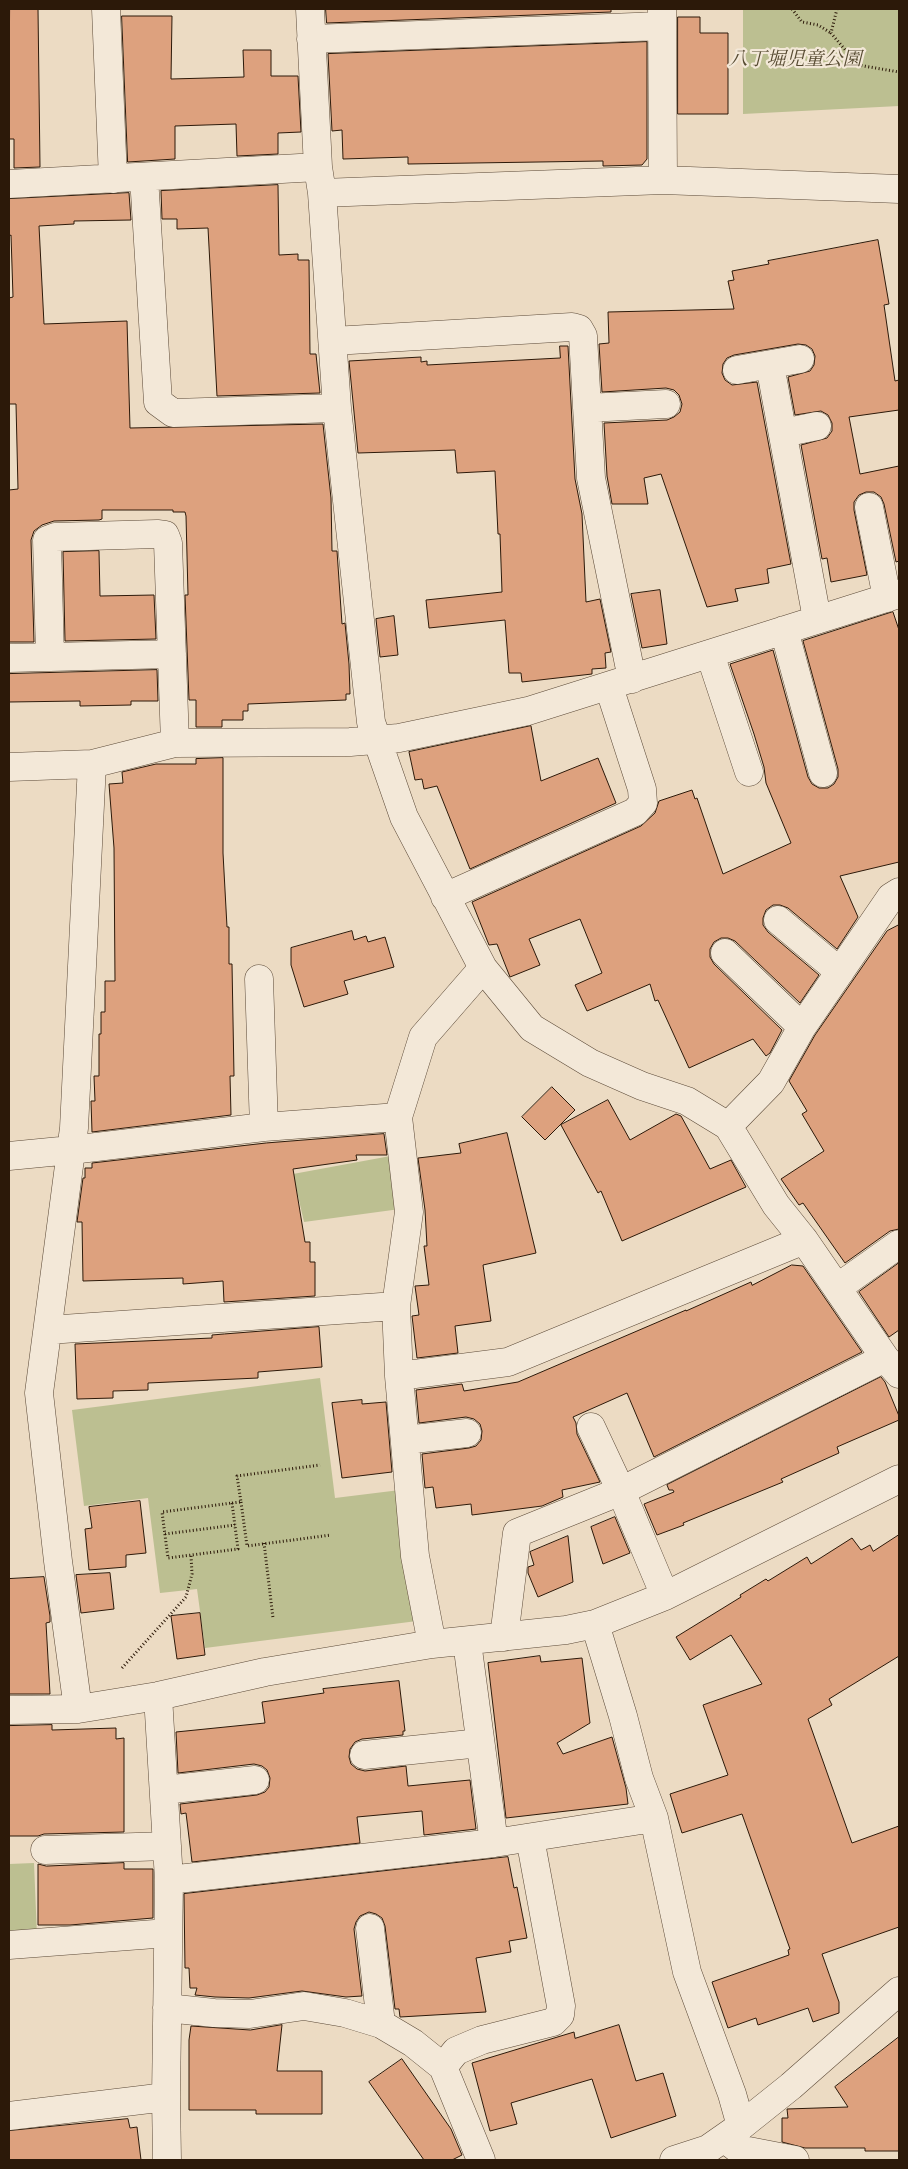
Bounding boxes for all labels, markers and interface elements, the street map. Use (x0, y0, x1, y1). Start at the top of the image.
park label: 八丁堀児童公園 (729, 49, 861, 71)

